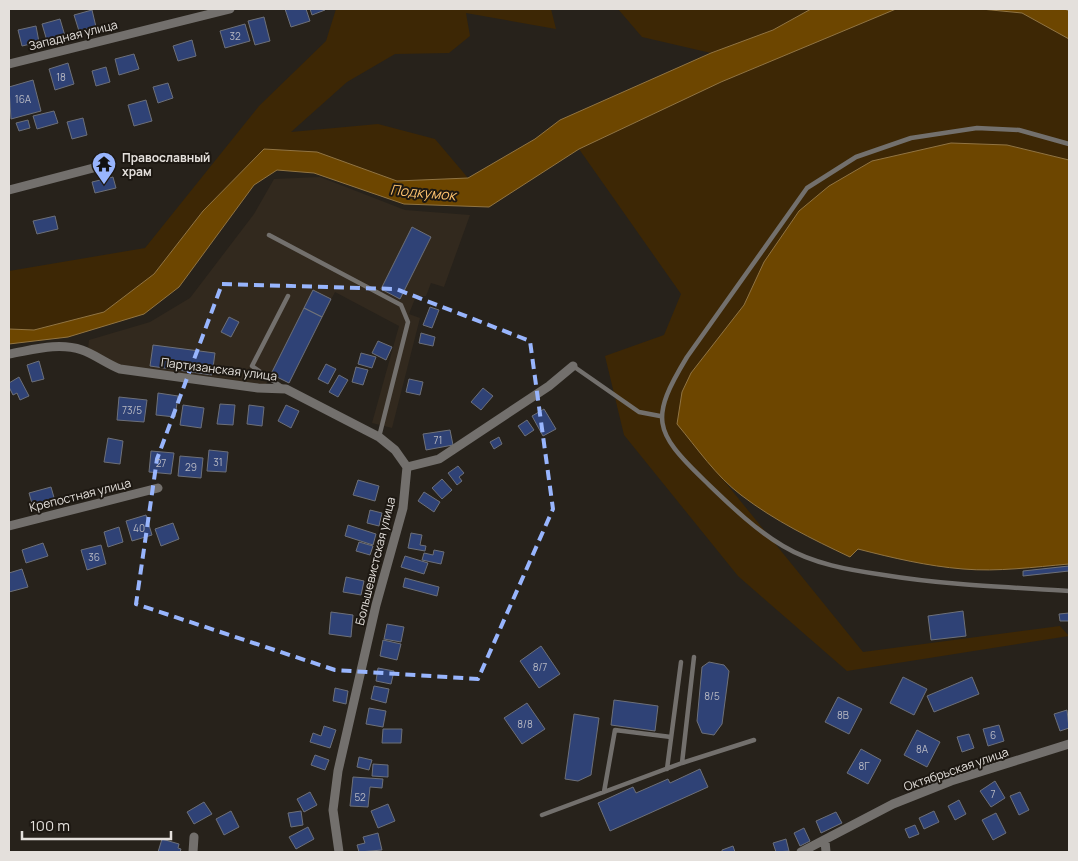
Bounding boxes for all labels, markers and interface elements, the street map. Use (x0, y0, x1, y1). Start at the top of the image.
street label: Западная улица (27, 16, 119, 54)
house number: 32 (229, 29, 241, 43)
house number: 18 (56, 70, 66, 84)
house number: 16А (15, 92, 32, 106)
place label: Православный храм (122, 149, 210, 180)
temple icon: Православный храм (91, 151, 117, 185)
water label: Подкумок (390, 180, 459, 205)
street label: Партизанская улица (160, 353, 278, 385)
house number: 73/5 (122, 403, 142, 417)
house number: 71 (434, 433, 442, 447)
house number: 31 (213, 455, 223, 469)
house number: 27 (156, 456, 166, 470)
house number: 29 (185, 460, 197, 474)
street label: Крепостная улица (27, 474, 133, 516)
street label: Большевистская улица (351, 495, 399, 627)
house number: 40 (133, 521, 145, 535)
house number: 36 (88, 550, 100, 564)
house number: 8/7 (533, 660, 547, 674)
house number: 8/5 (704, 689, 720, 703)
house number: 8В (837, 708, 849, 722)
house number: 8/8 (517, 717, 533, 731)
house number: 6 (990, 728, 996, 742)
house number: 8А (916, 742, 929, 756)
street label: Октябрьская улица (901, 743, 1011, 795)
house number: 8Г (858, 759, 870, 773)
house number: 7 (990, 787, 996, 801)
house number: 52 (354, 790, 366, 804)
scale bar (22, 808, 171, 840)
text: 100 m (30, 815, 70, 836)

